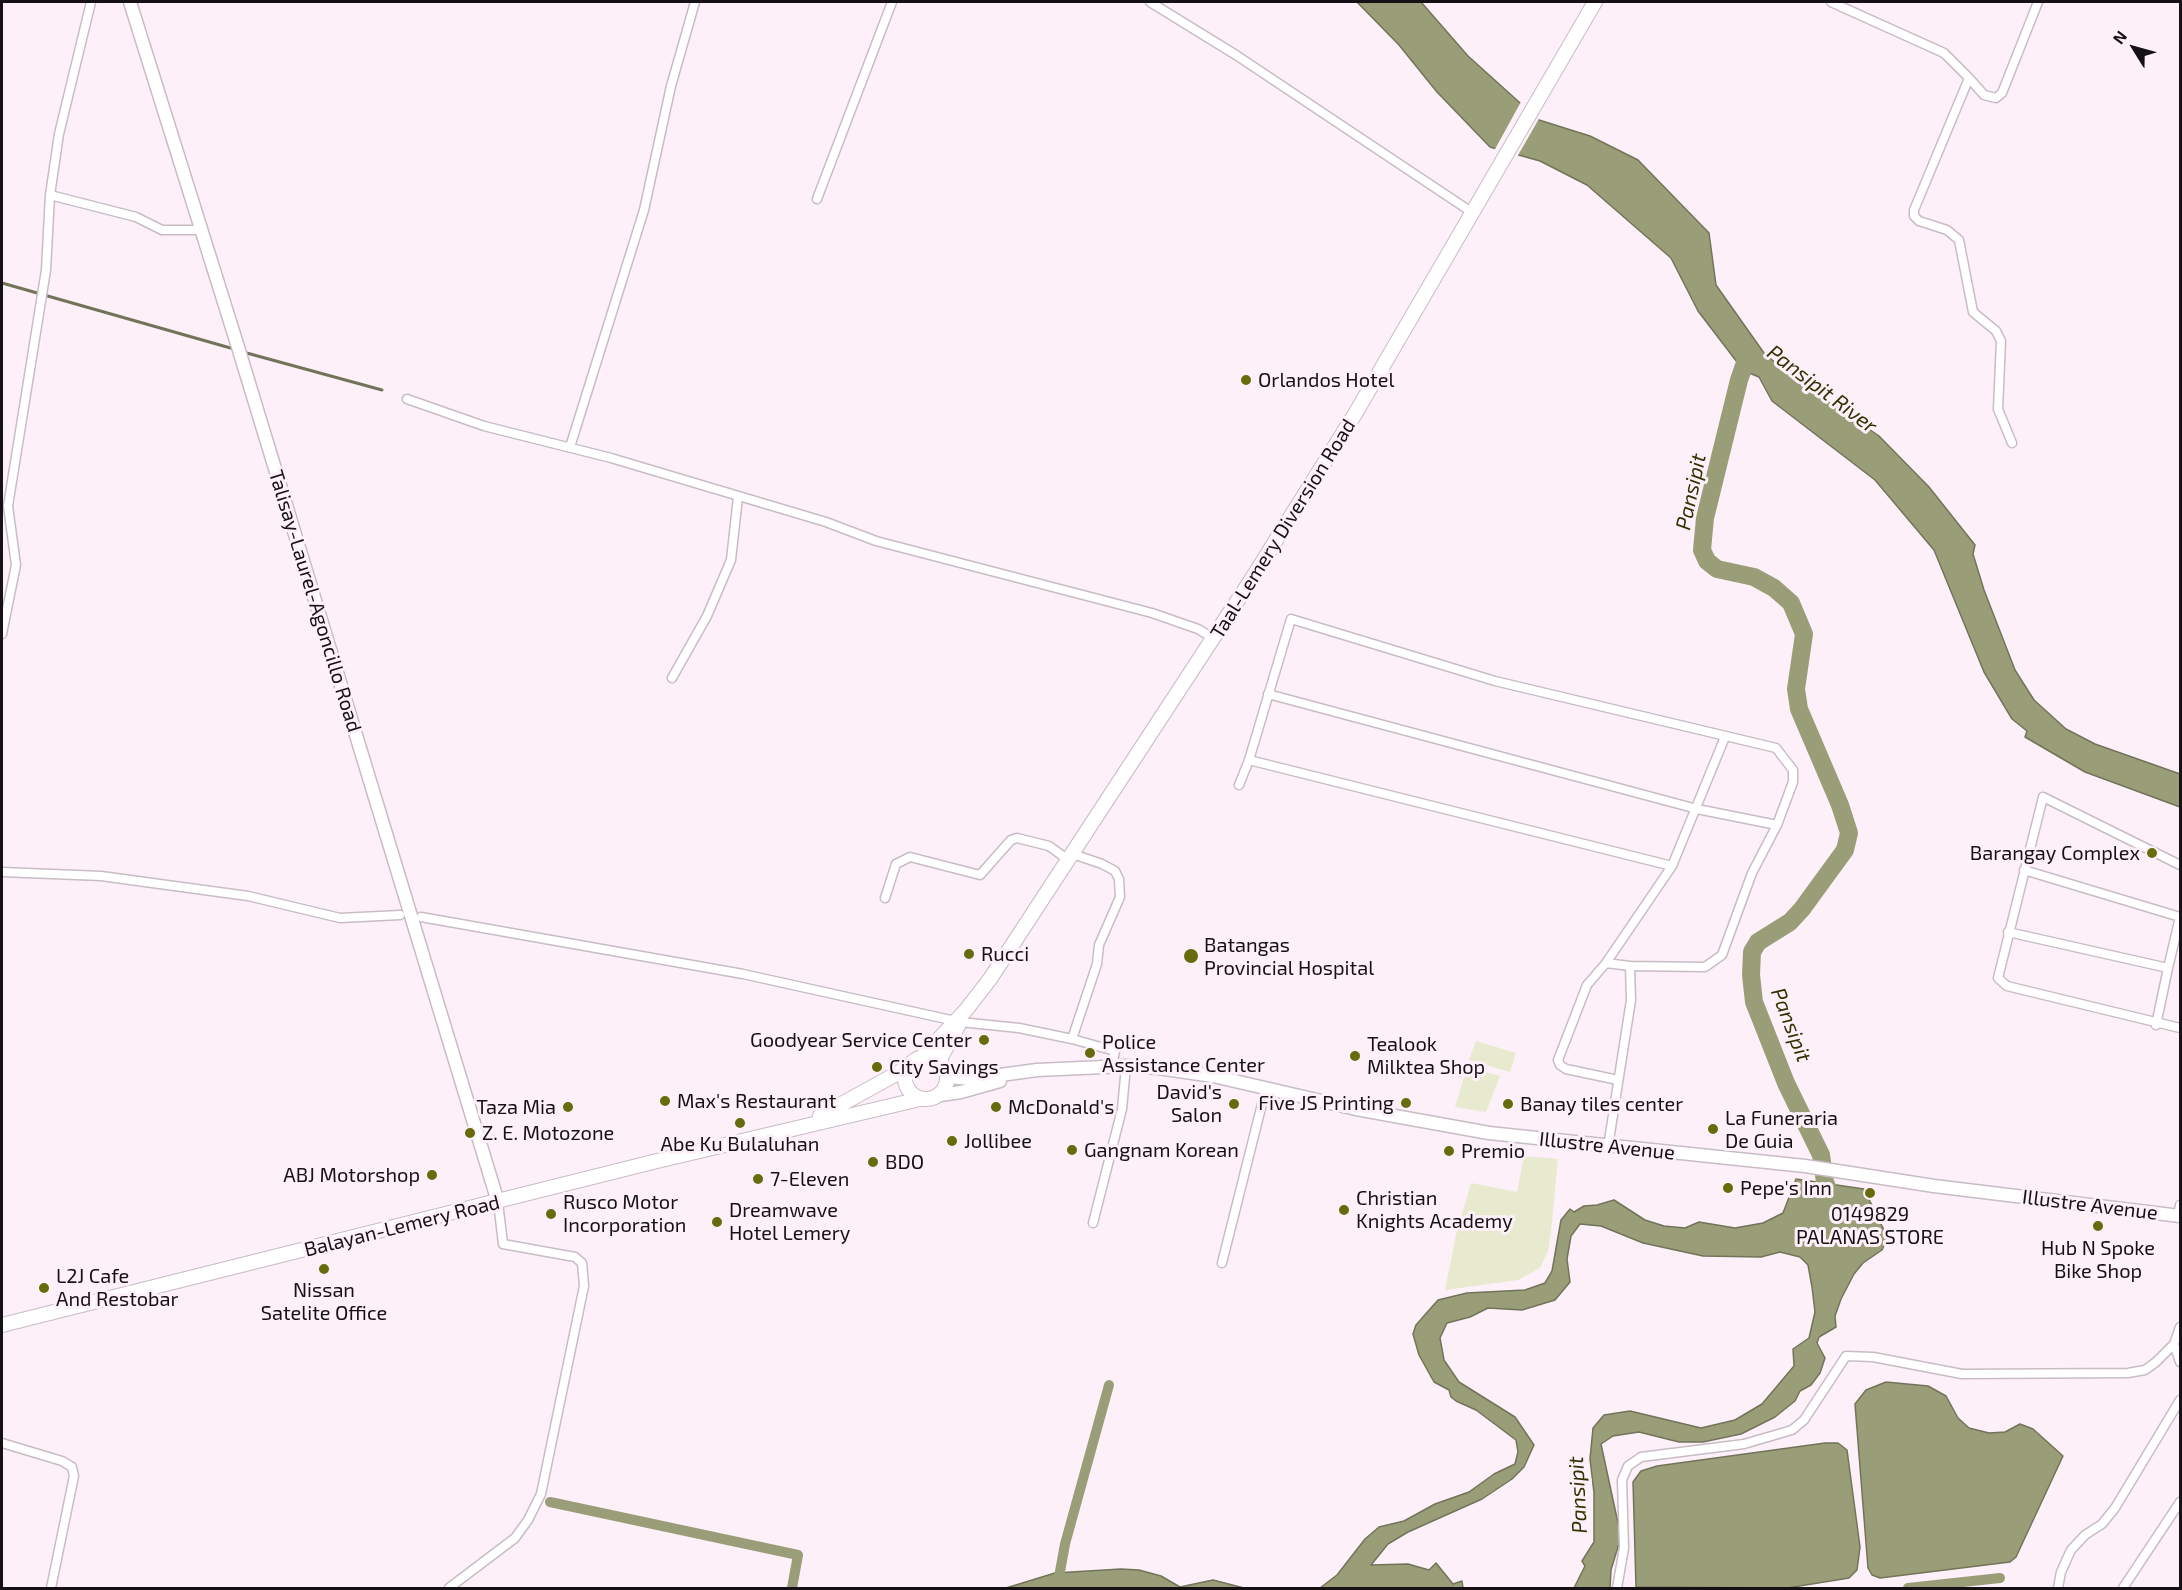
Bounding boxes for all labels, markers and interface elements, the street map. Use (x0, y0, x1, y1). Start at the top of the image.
north arrow (2104, 18, 2164, 78)
text: N (2108, 27, 2130, 47)
water label: Pansipit River (1762, 340, 1882, 438)
place label: Orlandos Hotel (1258, 368, 1394, 392)
marker: Orlandos Hotel (1239, 373, 1253, 387)
street label: Taal-Lemery Diversion Road (1205, 415, 1361, 643)
water label: Pansipit (1671, 452, 1711, 532)
street label: Talisay-Laurel-Agoncillo Road (264, 467, 366, 735)
place label: Barangay Complex (1970, 841, 2140, 865)
marker: Barangay Complex (2145, 846, 2159, 860)
place label: Batangas Provincial Hospital (1204, 933, 1374, 980)
place label: Rucci (981, 942, 1029, 966)
marker: Rucci (962, 947, 976, 961)
marker: Batangas Provincial Hospital (1182, 947, 1200, 965)
water label: Pansipit (1765, 984, 1817, 1066)
place label: Goodyear Service Center (750, 1028, 972, 1052)
place label: Police Assistance Center (1102, 1030, 1265, 1077)
place label: Tealook Milktea Shop (1367, 1032, 1485, 1079)
marker: Goodyear Service Center (977, 1033, 991, 1047)
marker: Police Assistance Center (1083, 1046, 1097, 1060)
marker: Tealook Milktea Shop (1348, 1049, 1362, 1063)
place label: City Savings (889, 1055, 999, 1079)
marker: City Savings (870, 1060, 884, 1074)
place label: David's Salon (1156, 1080, 1222, 1127)
place label: Max's Restaurant (677, 1089, 836, 1113)
place label: Five JS Printing (1258, 1091, 1394, 1115)
place label: Banay tiles center (1520, 1092, 1683, 1116)
marker: Max's Restaurant (658, 1094, 672, 1108)
place label: Taza Mia (476, 1095, 556, 1119)
place label: McDonald's (1008, 1095, 1114, 1119)
marker: Five JS Printing (1399, 1096, 1413, 1110)
marker: David's Salon (1227, 1097, 1241, 1111)
marker: Banay tiles center (1501, 1097, 1515, 1111)
marker: Taza Mia (561, 1100, 575, 1114)
marker: McDonald's (989, 1100, 1003, 1114)
place label: La Funeraria De Guia (1725, 1106, 1838, 1153)
marker: Abe Ku Bulaluhan (733, 1116, 747, 1130)
place label: Z. E. Motozone (482, 1121, 614, 1145)
marker: La Funeraria De Guia (1706, 1122, 1720, 1136)
marker: Z. E. Motozone (463, 1126, 477, 1140)
street label: Illustre Avenue (1538, 1127, 1676, 1165)
place label: Jollibee (964, 1129, 1032, 1153)
place label: Abe Ku Bulaluhan (661, 1132, 819, 1156)
marker: Jollibee (945, 1134, 959, 1148)
place label: Gangnam Korean (1084, 1138, 1239, 1162)
place label: Premio (1461, 1139, 1525, 1163)
marker: Gangnam Korean (1065, 1143, 1079, 1157)
marker: Premio (1442, 1144, 1456, 1158)
place label: BDO (885, 1150, 924, 1174)
marker: BDO (866, 1155, 880, 1169)
place label: ABJ Motorshop (283, 1163, 420, 1187)
place label: 7-Eleven (770, 1167, 849, 1191)
marker: ABJ Motorshop (425, 1168, 439, 1182)
marker: 7-Eleven (751, 1172, 765, 1186)
place label: Pepe's Inn (1740, 1176, 1832, 1200)
marker: Pepe's Inn (1721, 1181, 1735, 1195)
street label: Illustre Avenue (2021, 1185, 2159, 1225)
place label: Christian Knights Academy (1356, 1186, 1513, 1233)
marker: 0149829 PALANAS STORE (1863, 1186, 1877, 1200)
street label: Balayan-Lemery Road (302, 1190, 502, 1262)
place label: Rusco Motor Incorporation (563, 1190, 686, 1237)
place label: Dreamwave Hotel Lemery (729, 1198, 850, 1245)
place label: 0149829 PALANAS STORE (1796, 1202, 1944, 1249)
marker: Christian Knights Academy (1337, 1203, 1351, 1217)
marker: Rusco Motor Incorporation (544, 1207, 558, 1221)
marker: Dreamwave Hotel Lemery (710, 1215, 724, 1229)
marker: Hub N Spoke Bike Shop (2091, 1219, 2105, 1233)
place label: Hub N Spoke Bike Shop (2041, 1236, 2155, 1283)
marker: Nissan Satelite Office (317, 1262, 331, 1276)
place label: L2J Cafe And Restobar (56, 1264, 179, 1311)
place label: Nissan Satelite Office (261, 1278, 387, 1325)
marker: L2J Cafe And Restobar (37, 1281, 51, 1295)
water label: Pansipit (1563, 1456, 1593, 1534)

